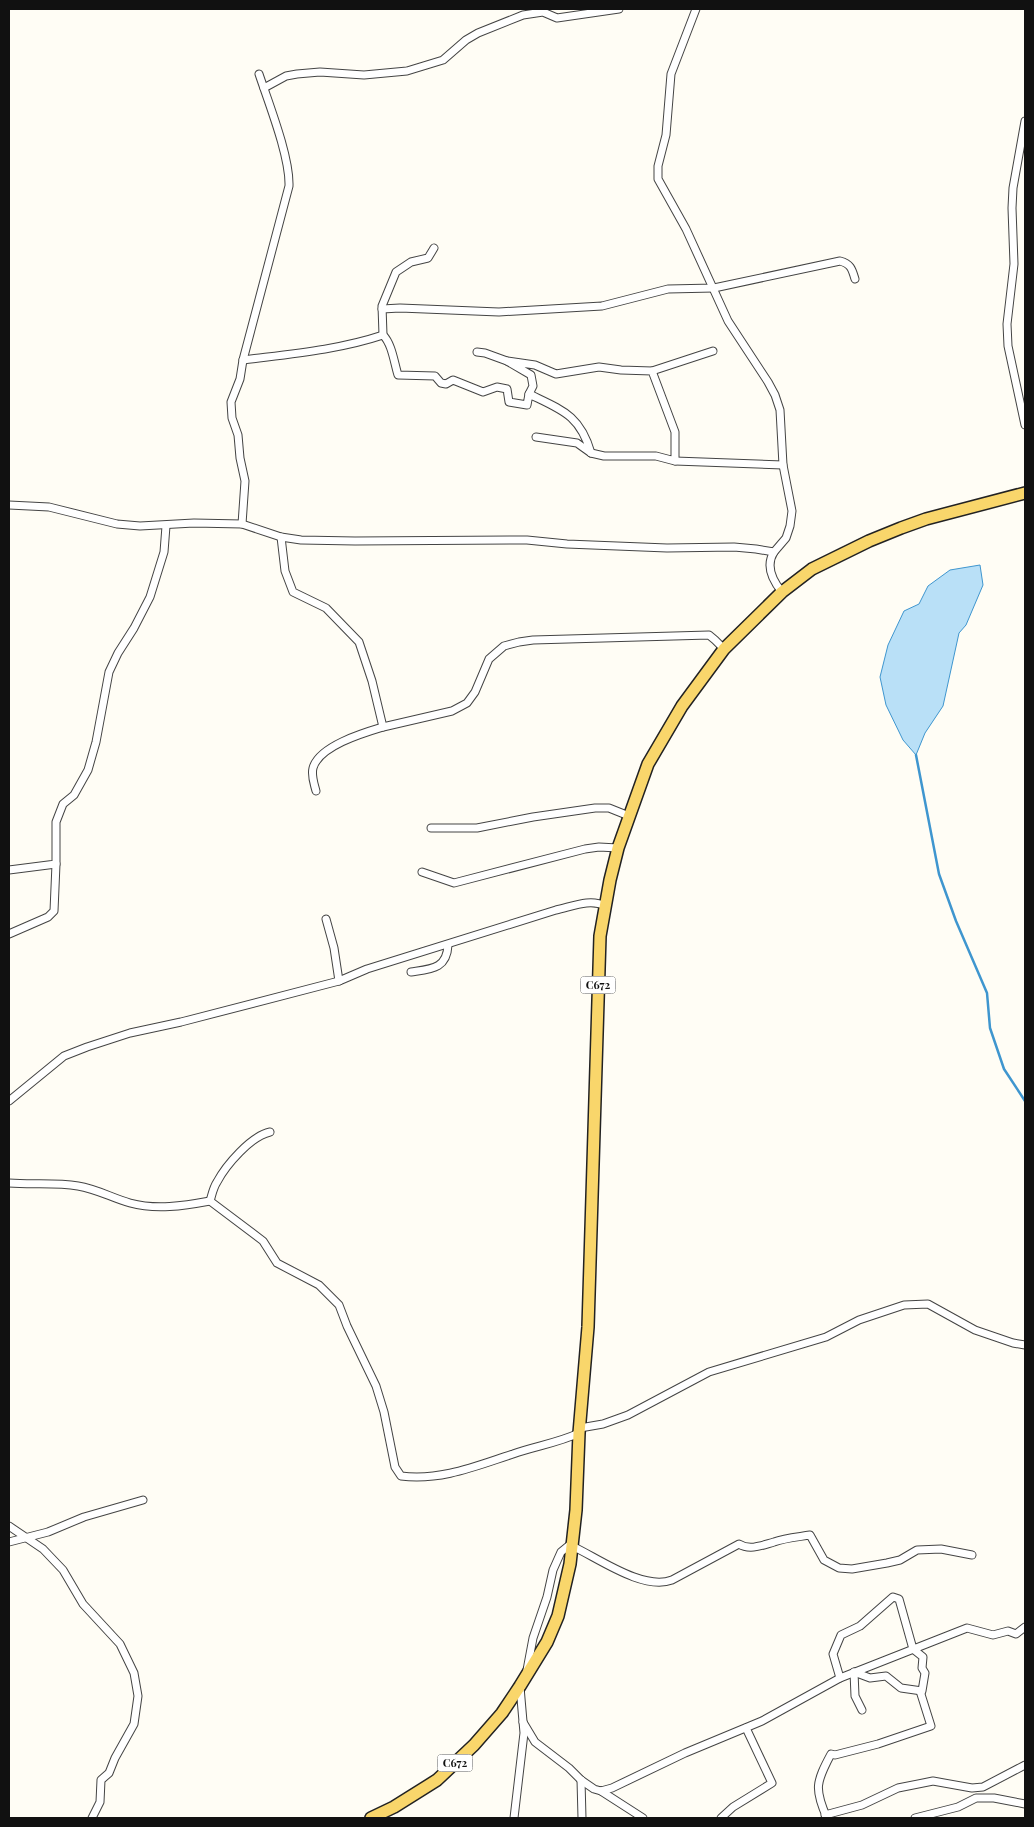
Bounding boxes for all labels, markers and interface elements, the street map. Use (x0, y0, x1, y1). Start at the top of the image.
road number: C672 (580, 976, 616, 994)
road number: C672 (438, 1755, 472, 1772)

